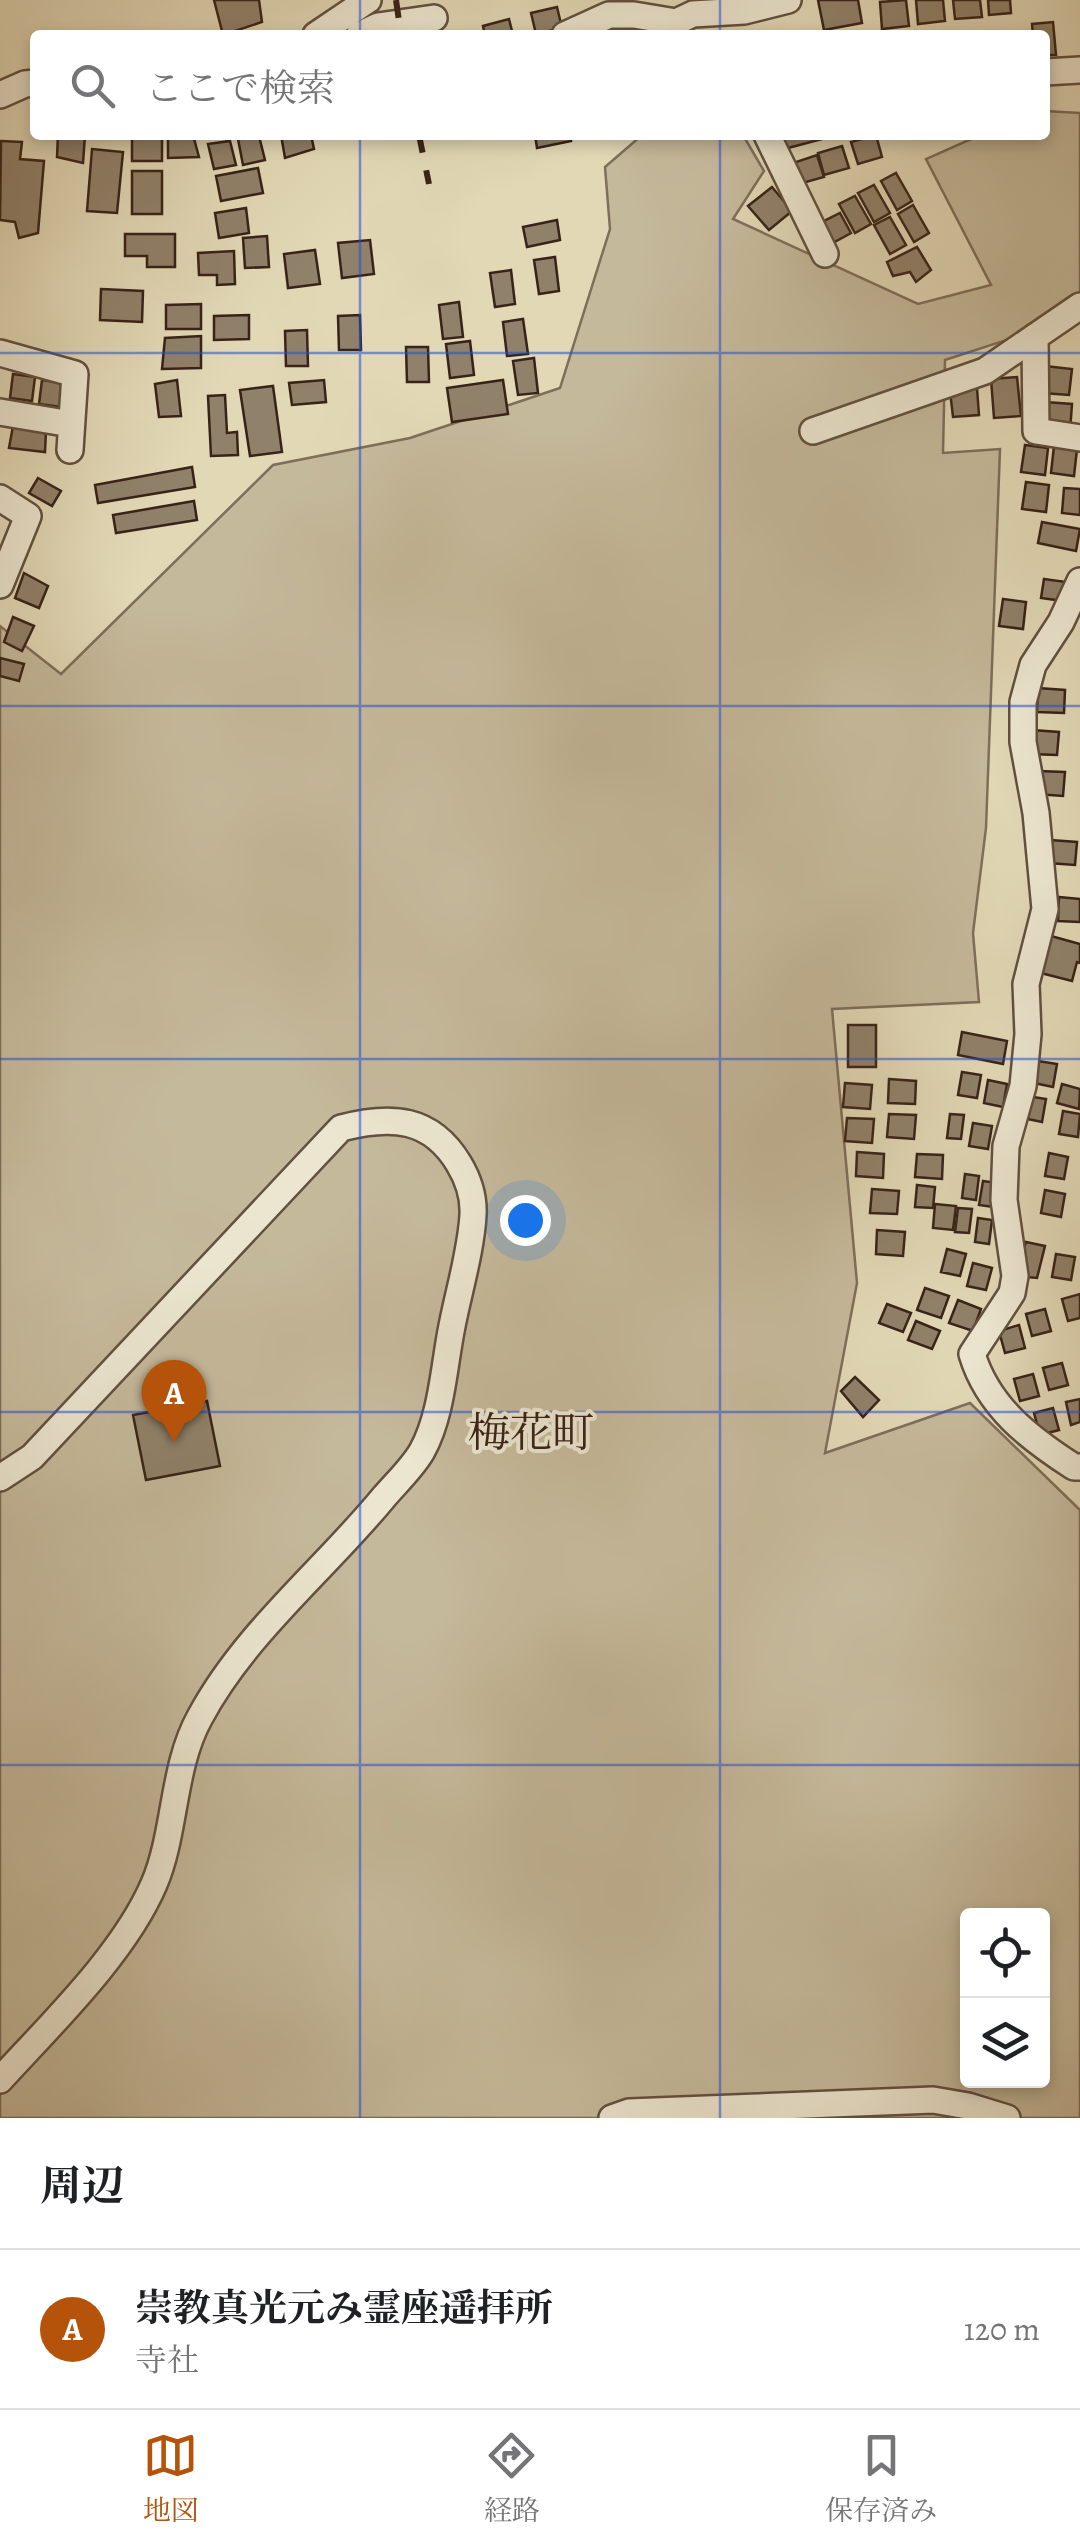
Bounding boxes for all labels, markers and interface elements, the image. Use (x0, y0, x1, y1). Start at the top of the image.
search box (30, 30, 1050, 140)
icon: search (65, 58, 120, 113)
text: ここで検索 (145, 62, 335, 114)
your location (500, 1195, 551, 1246)
pin: A (142, 1360, 206, 1442)
district label: 梅花町 (468, 1404, 594, 1461)
map controls (960, 1908, 1050, 2088)
button: locate (960, 1908, 1050, 1998)
button: layers (960, 1998, 1050, 2088)
text: 周辺 (40, 2157, 124, 2214)
text: 崇教真光元み霊座遥拝所 (135, 2282, 553, 2334)
text: A (62, 2307, 83, 2351)
text: 120 m (964, 2307, 1040, 2351)
text: 寺社 (135, 2338, 199, 2382)
tab: 地図 (143, 2428, 199, 2530)
tab: 経路 (484, 2428, 540, 2530)
tab: 保存済み (825, 2428, 937, 2530)

